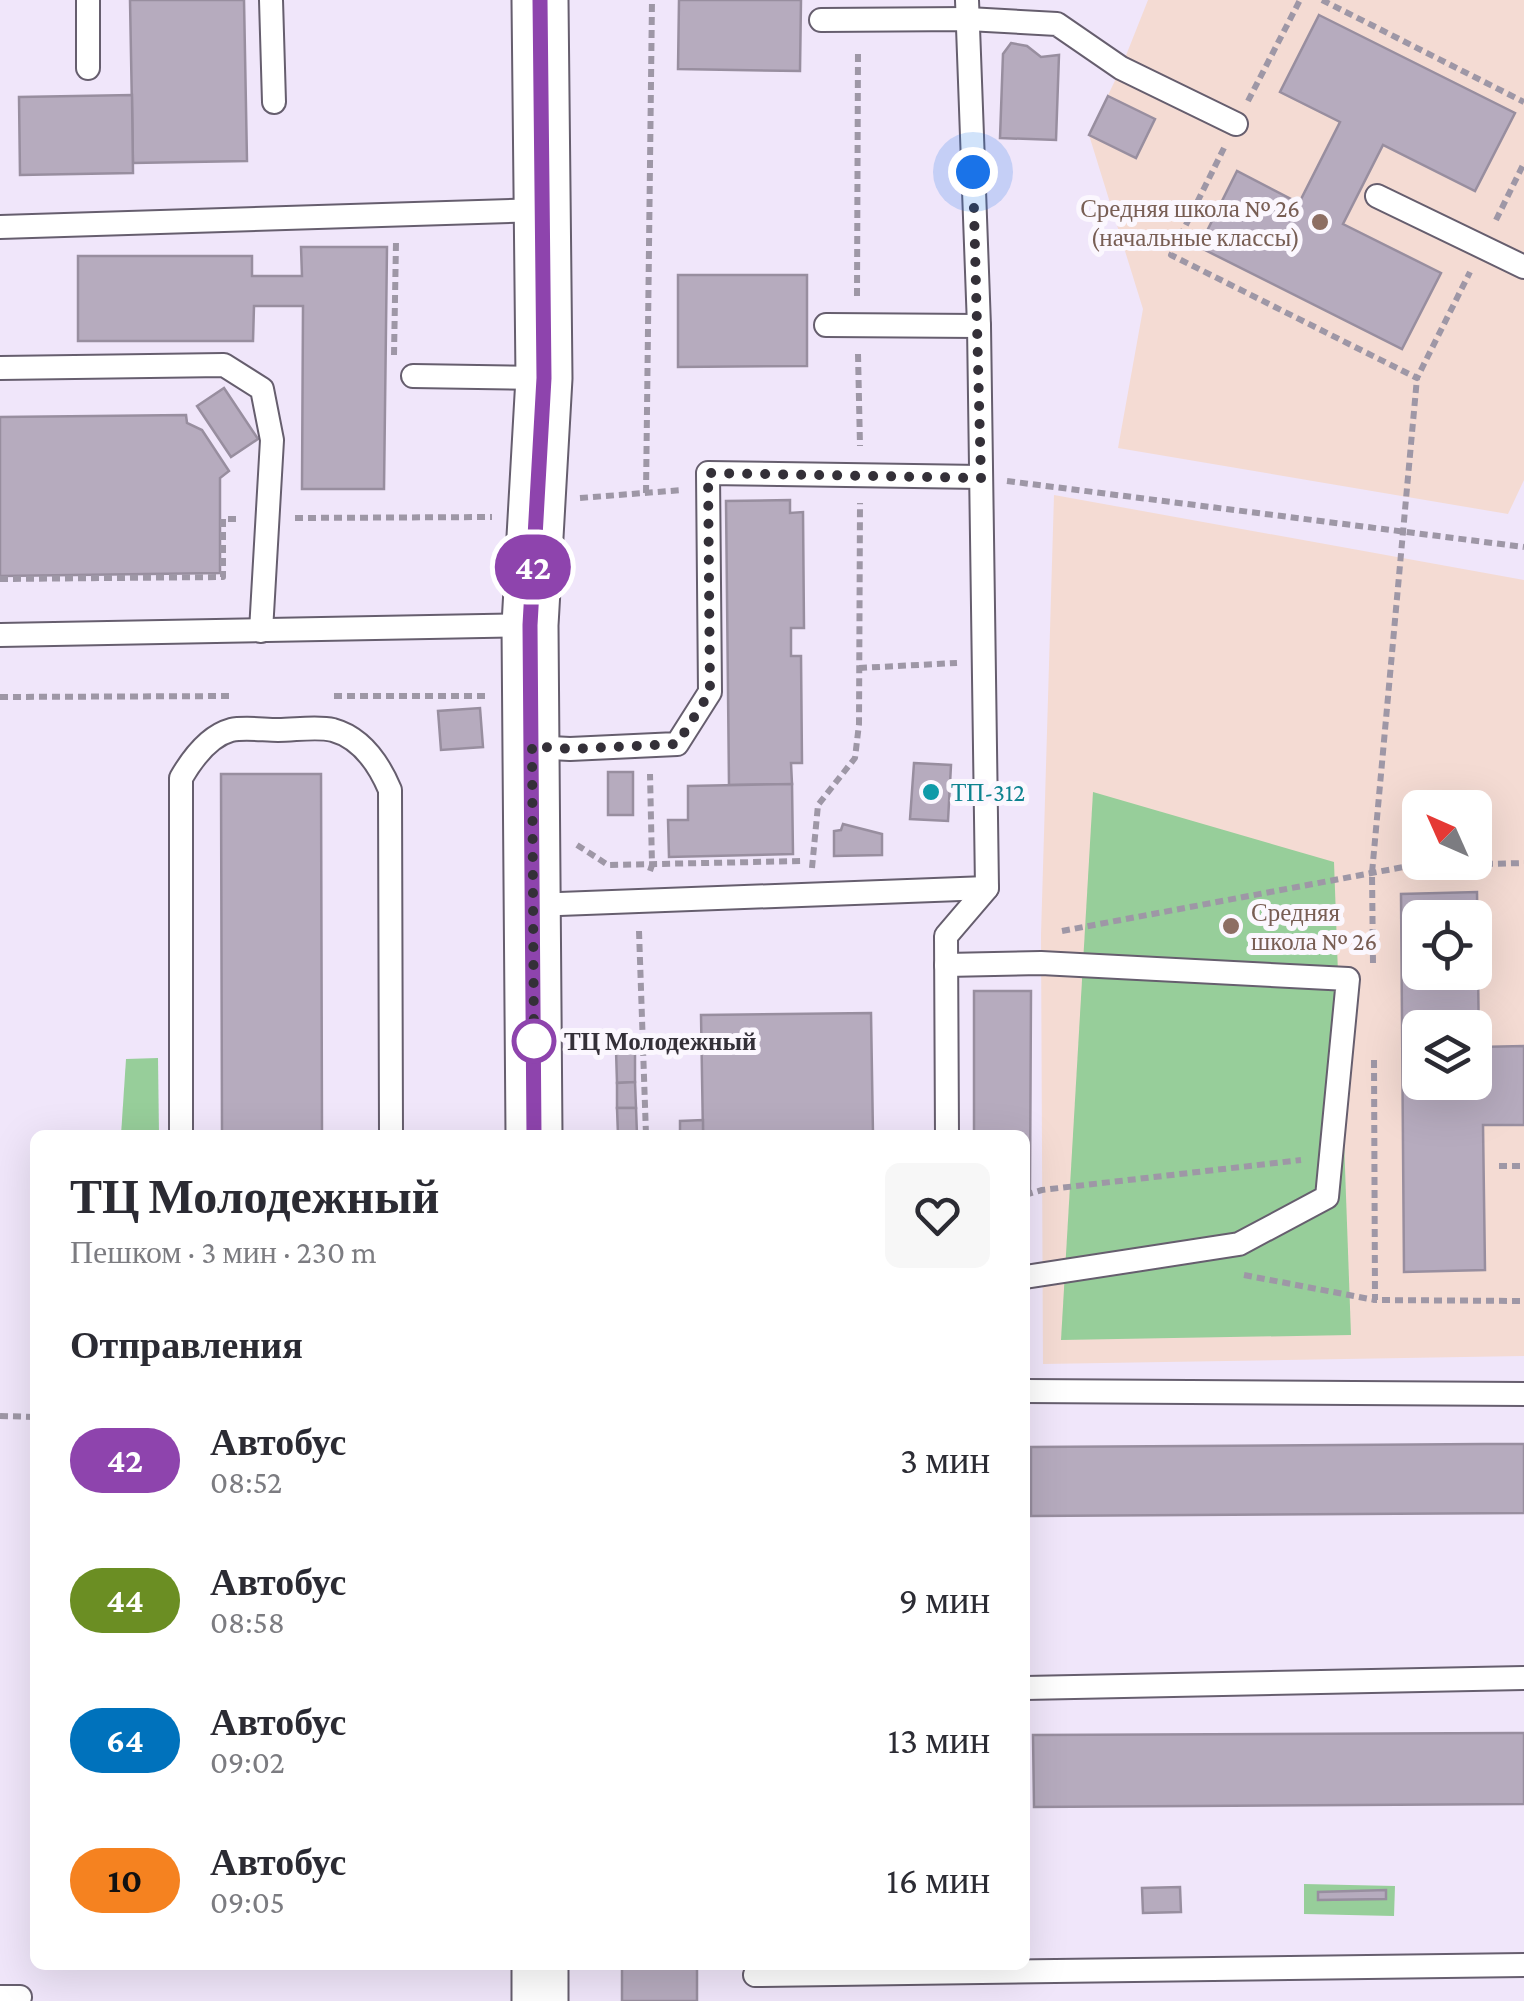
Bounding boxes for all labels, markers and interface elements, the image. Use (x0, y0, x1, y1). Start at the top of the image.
your location (948, 147, 998, 197)
place label: Средняя школа № 26 (начальные классы) (1080, 195, 1300, 252)
marker: Средняя школа № 26 (начальные классы) (1309, 211, 1331, 233)
line badge: 42 (488, 534, 578, 600)
text: 42 (515, 548, 551, 587)
place label: ТП-312 (951, 779, 1025, 806)
marker: ТП-312 (920, 781, 942, 803)
north arrow (1402, 790, 1492, 880)
map controls (1402, 790, 1492, 1100)
place label: Средняя школа № 26 (1251, 899, 1377, 955)
button: locate (1402, 900, 1492, 990)
marker: Средняя школа № 26 (1220, 915, 1242, 937)
button: layers (1402, 1010, 1492, 1100)
marker: ТЦ Молодежный (513, 1020, 555, 1062)
place label: ТЦ Молодежный (564, 1028, 756, 1055)
button: heart (885, 1163, 990, 1268)
text: ТЦ Молодежный (70, 1170, 439, 1223)
text: Пешком · 3 мин · 230 m (70, 1234, 377, 1270)
text: Отправления (70, 1324, 303, 1366)
text: Автобус (210, 1421, 346, 1463)
text: 3 мин (900, 1439, 990, 1481)
text: 42 (107, 1441, 143, 1480)
text: 08:52 (210, 1464, 282, 1500)
text: Автобус (210, 1561, 346, 1603)
text: 9 мин (899, 1579, 990, 1621)
text: 44 (106, 1581, 144, 1620)
text: 08:58 (210, 1604, 285, 1640)
text: Автобус (210, 1701, 346, 1743)
text: 13 мин (888, 1719, 990, 1761)
text: 64 (106, 1721, 144, 1760)
text: 09:02 (210, 1744, 285, 1780)
text: Автобус (210, 1841, 346, 1883)
text: 16 мин (886, 1859, 990, 1901)
text: 10 (108, 1861, 142, 1900)
text: 09:05 (210, 1884, 285, 1920)

